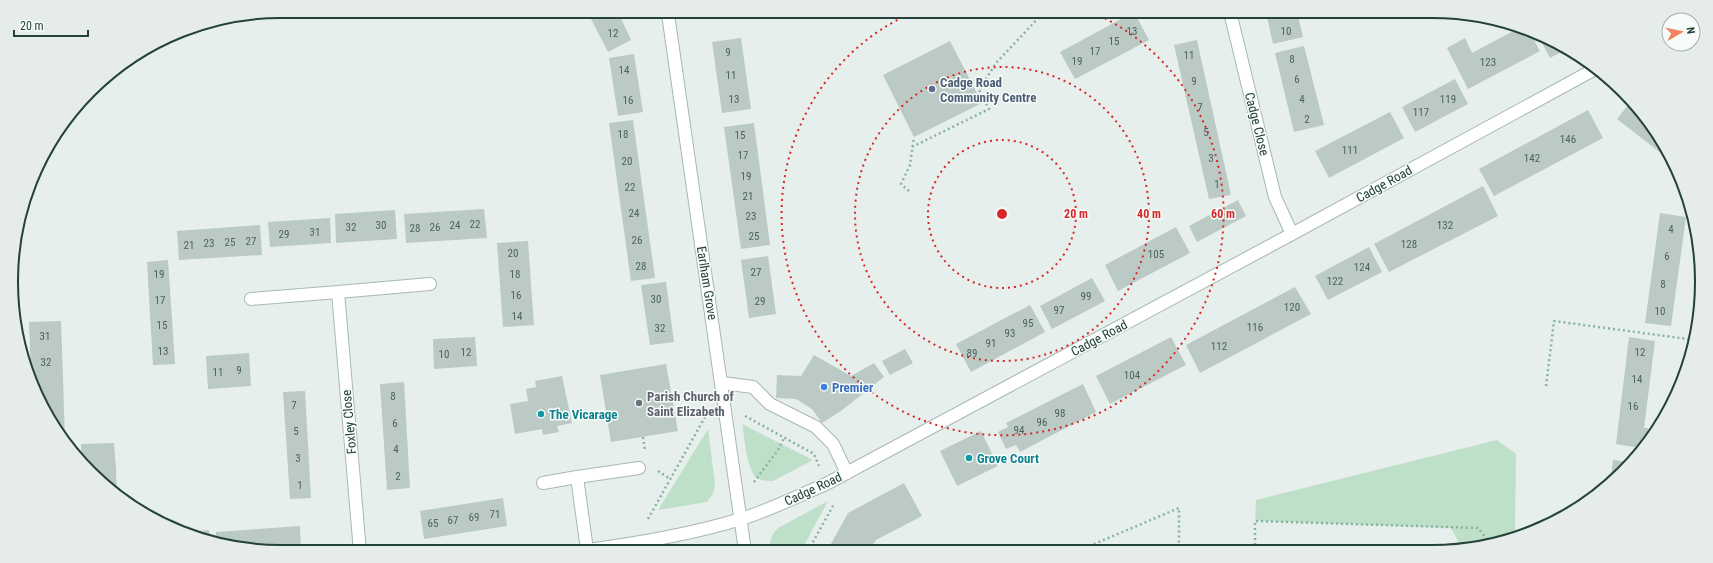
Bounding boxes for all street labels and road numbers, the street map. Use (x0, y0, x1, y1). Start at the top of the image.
street label: Cadge Close (1242, 91, 1272, 157)
street label: Cadge Road (1353, 162, 1415, 206)
street label: Earlham Grove (694, 245, 720, 321)
street label: Cadge Road (1068, 317, 1130, 359)
street label: Foxley Close (339, 389, 359, 455)
street label: Cadge Road (782, 469, 844, 509)

